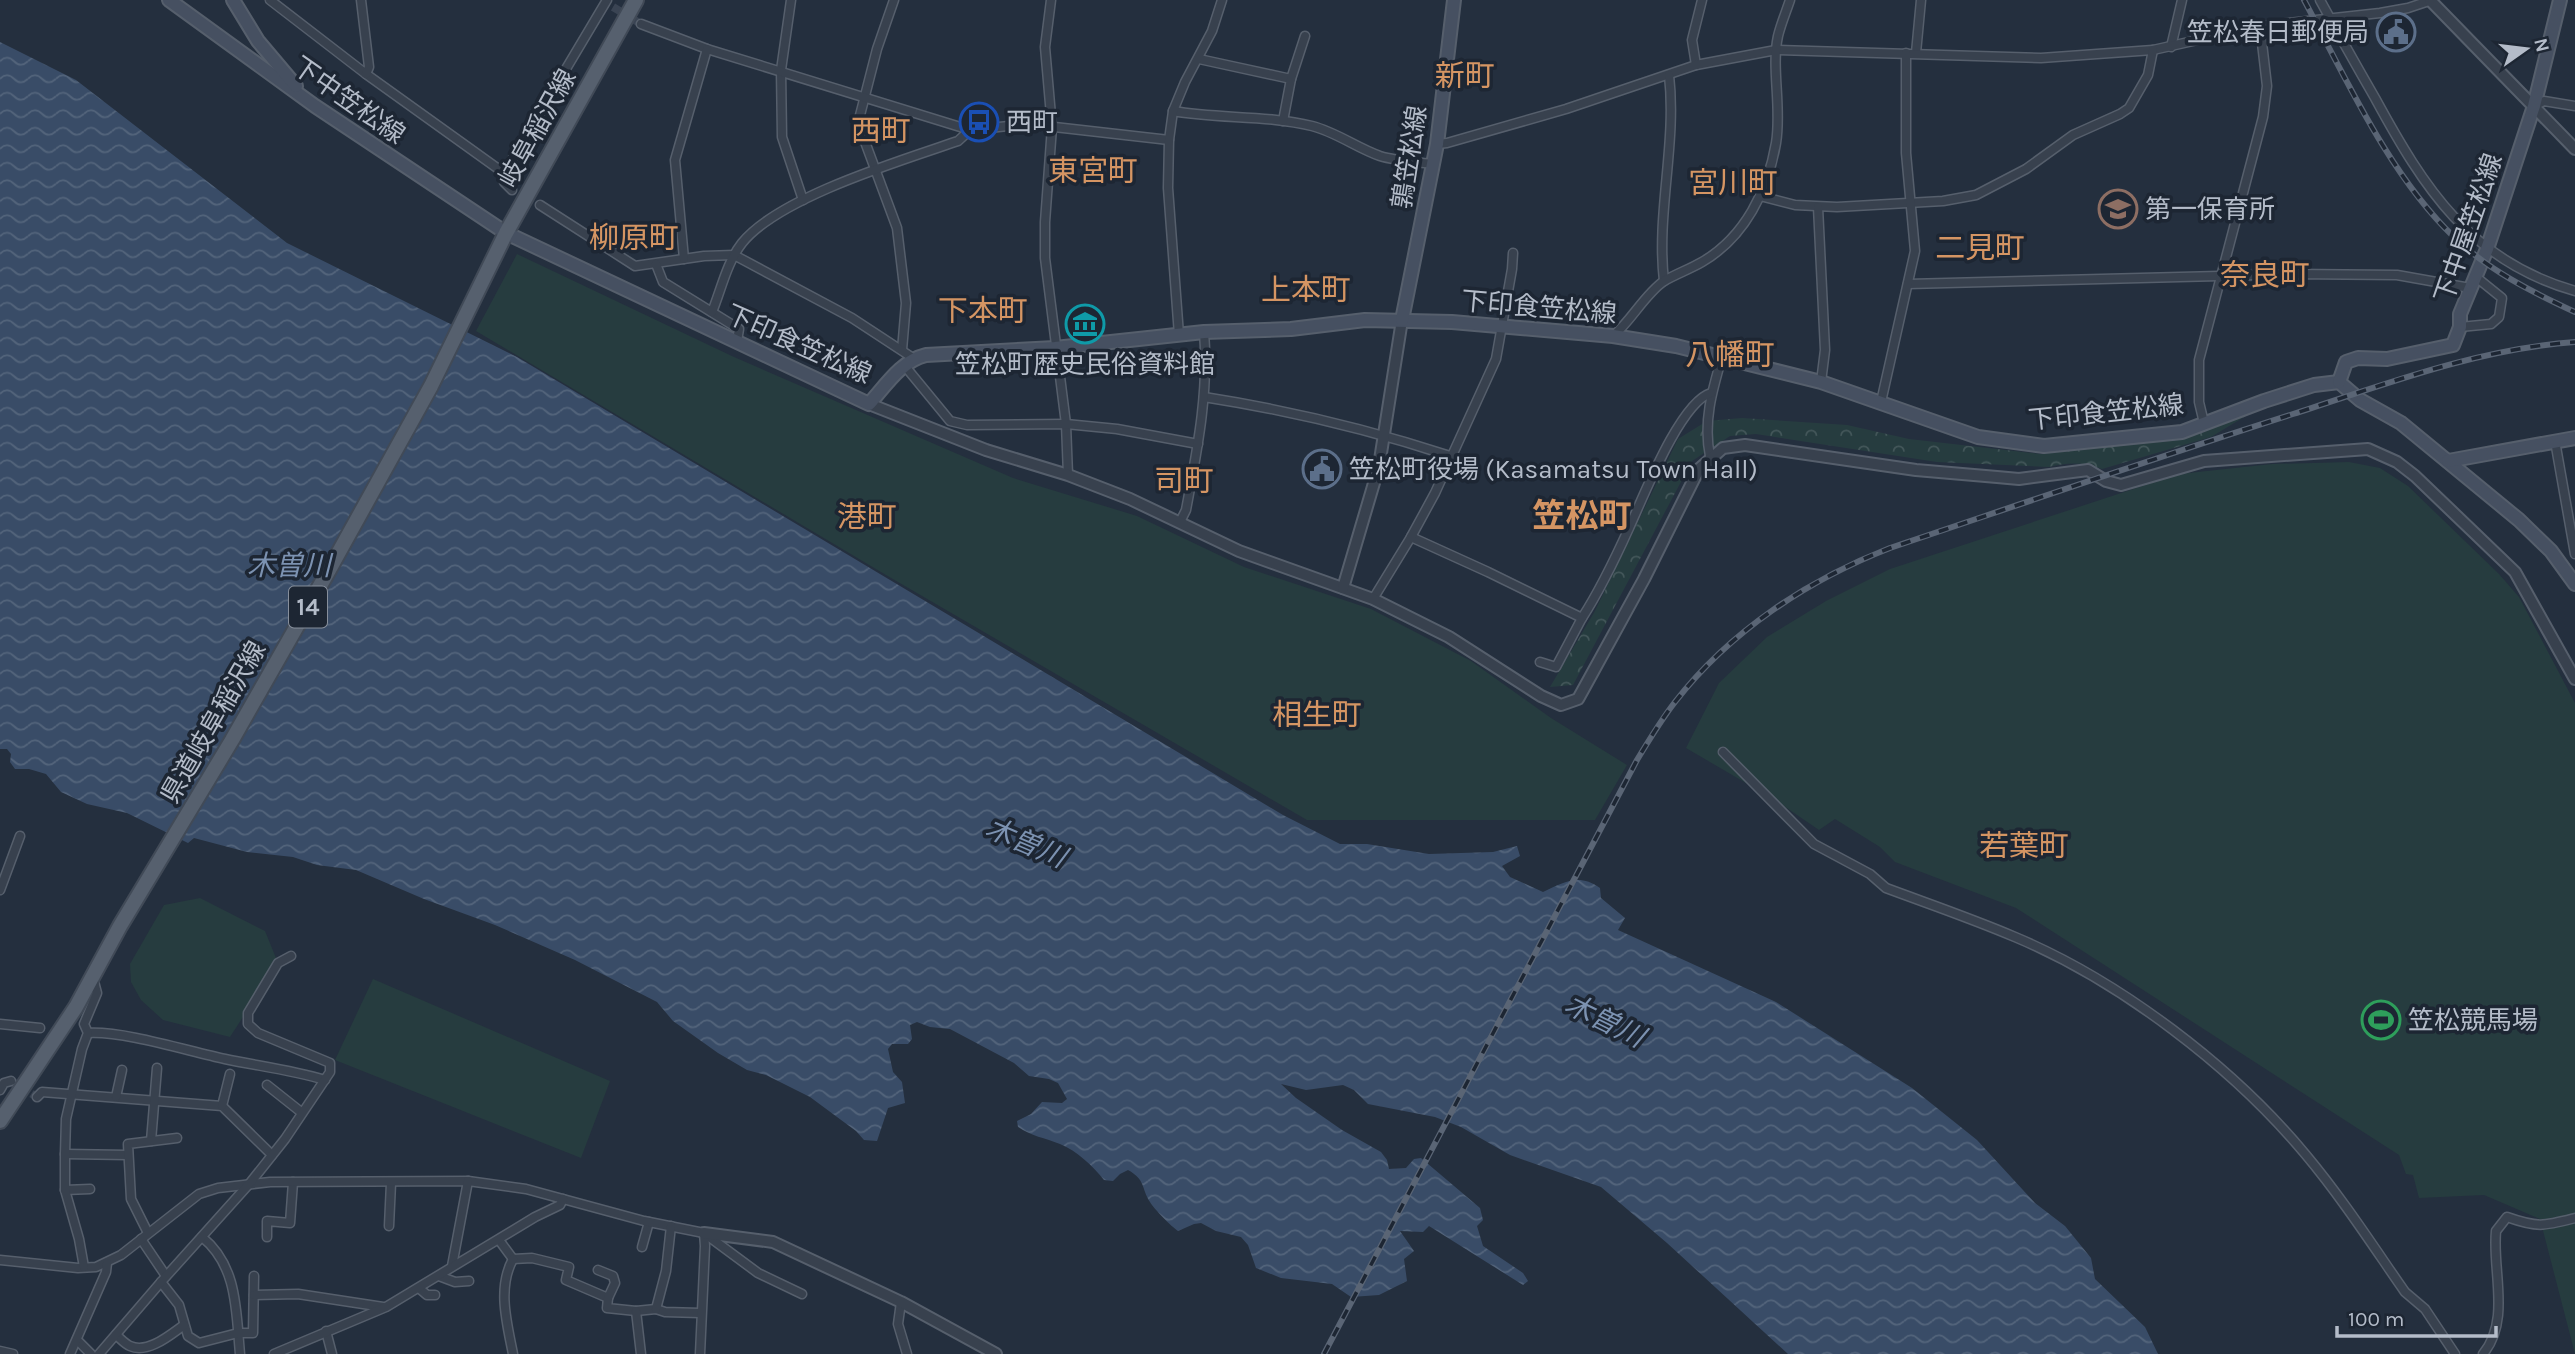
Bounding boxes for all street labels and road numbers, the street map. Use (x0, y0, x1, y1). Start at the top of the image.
street label: 下中笠松線 (287, 50, 411, 150)
street label: 岐阜稲沢線 (492, 64, 583, 193)
street label: 鶉笠松線 (1386, 103, 1433, 211)
street label: 下中屋笠松線 (2428, 149, 2509, 307)
street label: 下印食笠松線 (1460, 285, 1618, 330)
street label: 下印食笠松線 (721, 299, 876, 390)
street label: 下印食笠松線 (2027, 389, 2185, 436)
road number: 14 (289, 586, 327, 628)
street label: 県道岐阜稲沢線 (155, 636, 272, 809)

